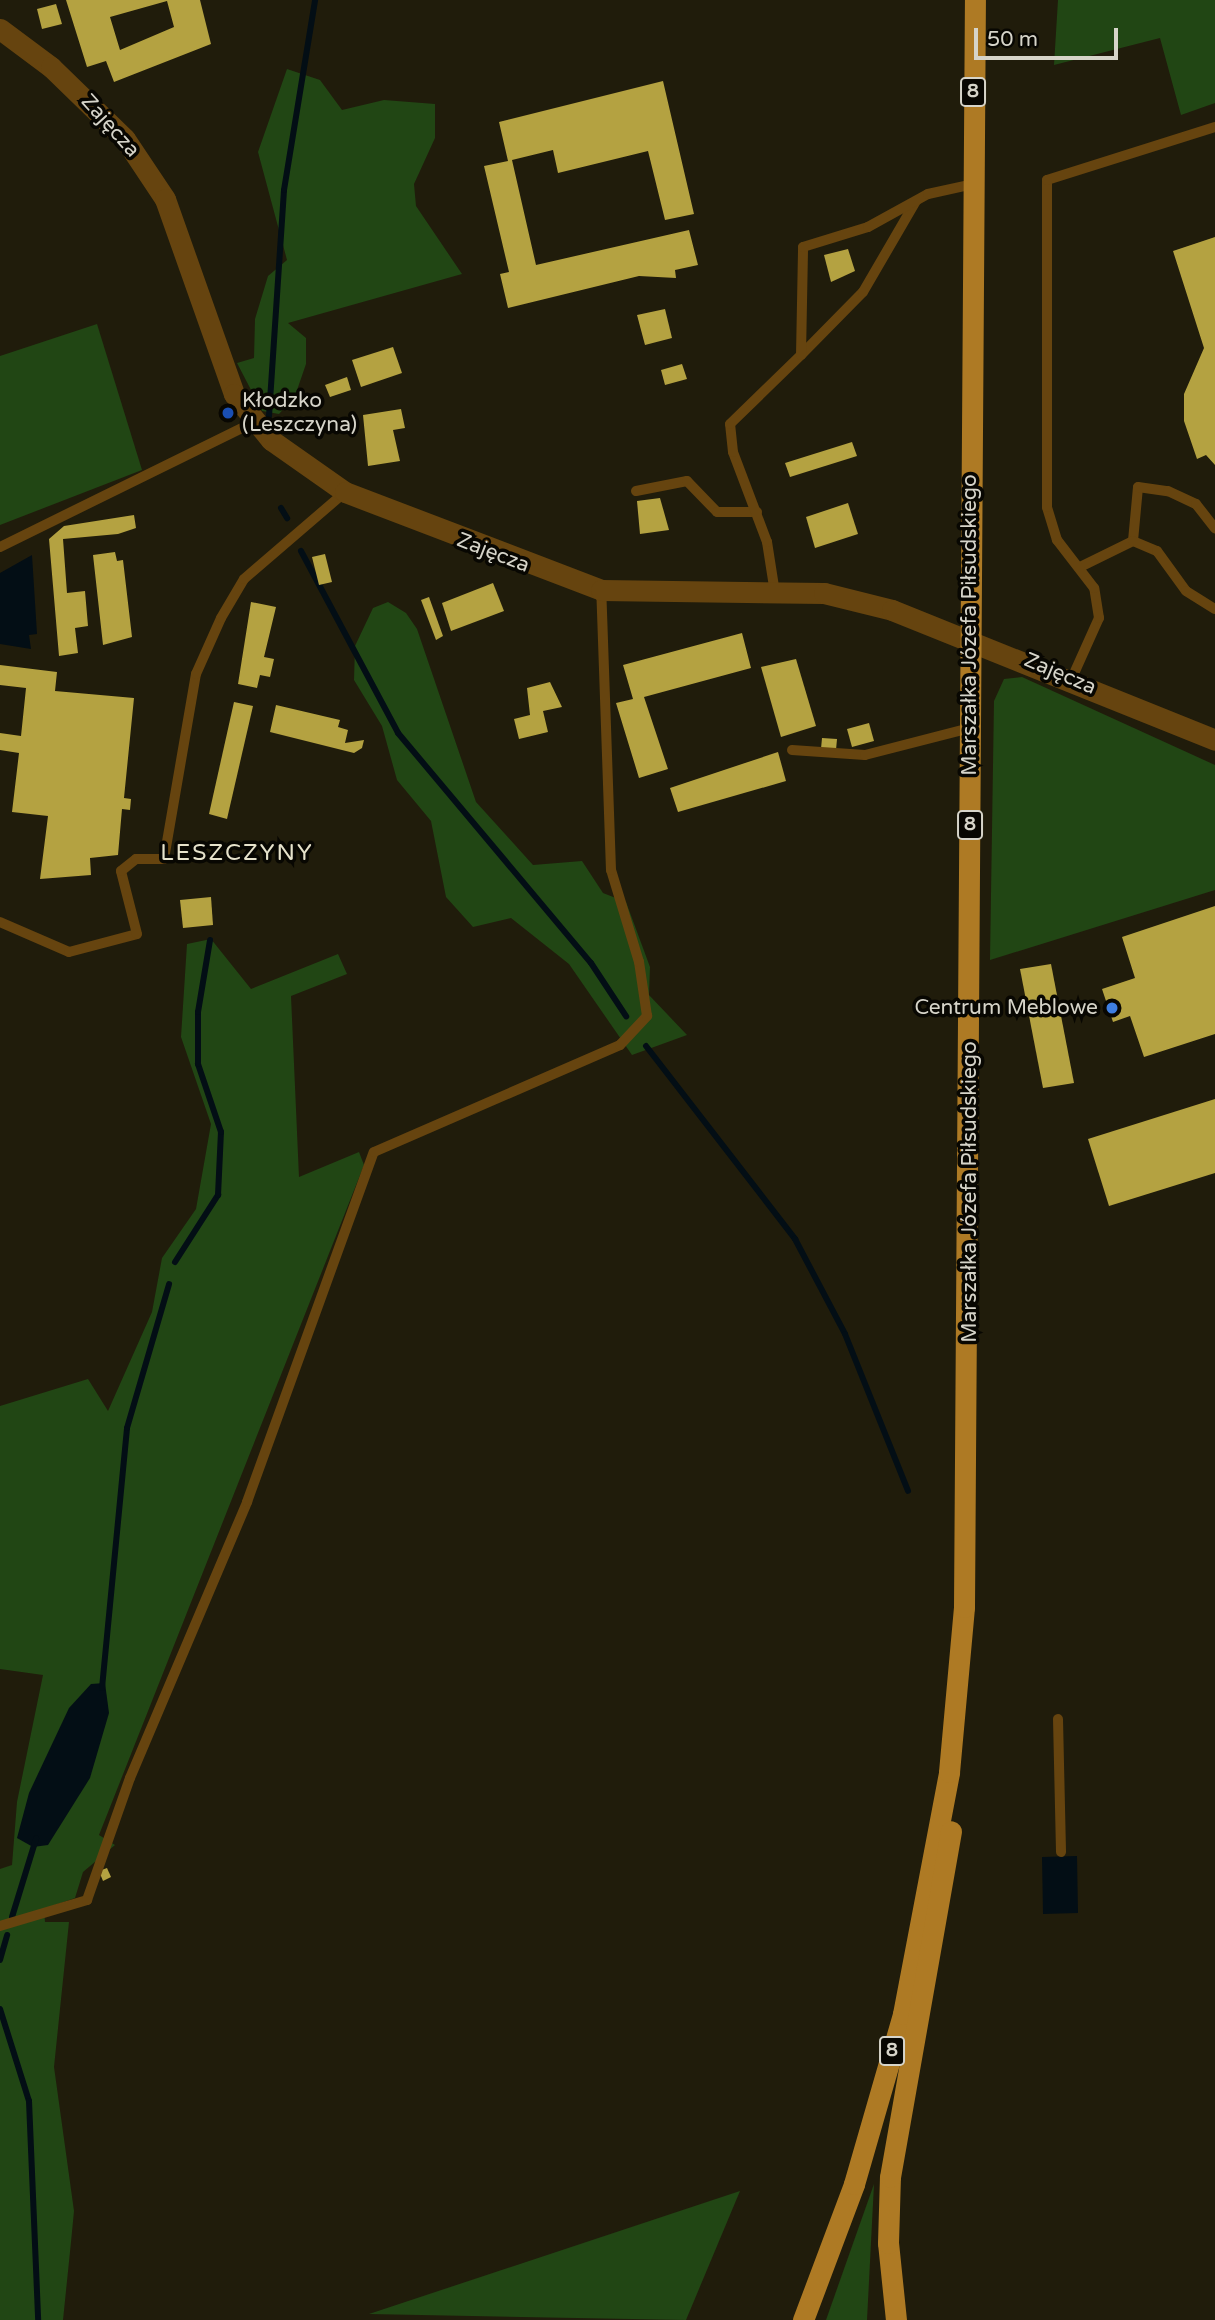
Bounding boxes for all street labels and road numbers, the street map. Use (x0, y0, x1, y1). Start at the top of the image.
road number: 8 (959, 76, 987, 108)
street label: Zajęcza (75, 89, 145, 163)
street label: Marszałka Józefa Piłsudskiego (957, 474, 983, 776)
street label: Zajęcza (453, 528, 533, 578)
street label: Zajęcza (1020, 648, 1100, 700)
road number: 8 (956, 810, 984, 840)
street label: Marszałka Józefa Piłsudskiego (957, 1041, 983, 1343)
road number: 8 (878, 2036, 906, 2066)

